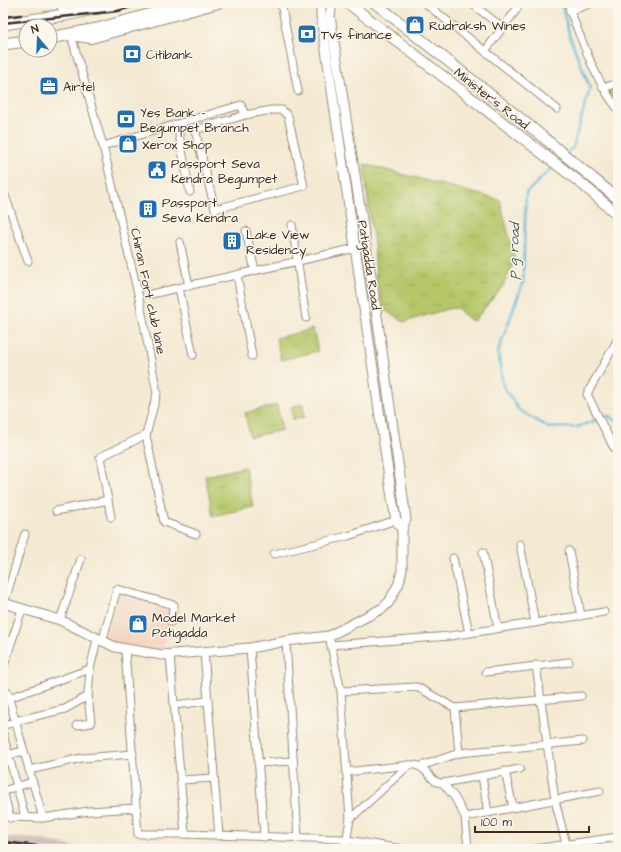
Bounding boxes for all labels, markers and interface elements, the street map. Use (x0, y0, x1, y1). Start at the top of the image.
shop icon: Rudraksh Wines (404, 14, 426, 36)
place label: Rudraksh Wines (429, 17, 526, 35)
north arrow (18, 18, 58, 58)
text: N (29, 21, 41, 37)
bank icon: Tvs finance (296, 23, 318, 45)
place label: Tvs finance (321, 26, 392, 44)
bank icon: Citibank (121, 43, 143, 65)
place label: Citibank (146, 46, 193, 64)
street label: Minister's Road (450, 64, 533, 134)
office icon: Airtel (38, 75, 60, 97)
place label: Airtel (63, 78, 95, 96)
place label: Yes Bank - Begumpet Branch (140, 104, 249, 138)
bank icon: Yes Bank - Begumpet Branch (115, 108, 137, 130)
shop icon: Xerox Shop (117, 133, 139, 155)
place label: Xerox Shop (142, 136, 212, 154)
place label: Passport Seva Kendra Begumpet (171, 155, 278, 189)
public building icon: Passport Seva Kendra Begumpet (146, 159, 168, 181)
place label: Passport Seva Kendra (162, 194, 238, 227)
building icon: Passport Seva Kendra (137, 198, 159, 220)
street label: Patigadda Road (352, 219, 385, 312)
water label: p g road (502, 220, 526, 281)
street label: Chiran Fort club lane (126, 226, 170, 356)
place label: Lake View Residency (246, 226, 310, 260)
building icon: Lake View Residency (221, 230, 243, 252)
place label: Model Market Patigadda (152, 609, 237, 643)
shop icon: Model Market Patigadda (127, 613, 149, 635)
scale bar (475, 808, 589, 834)
text: 100 m (481, 814, 512, 831)

